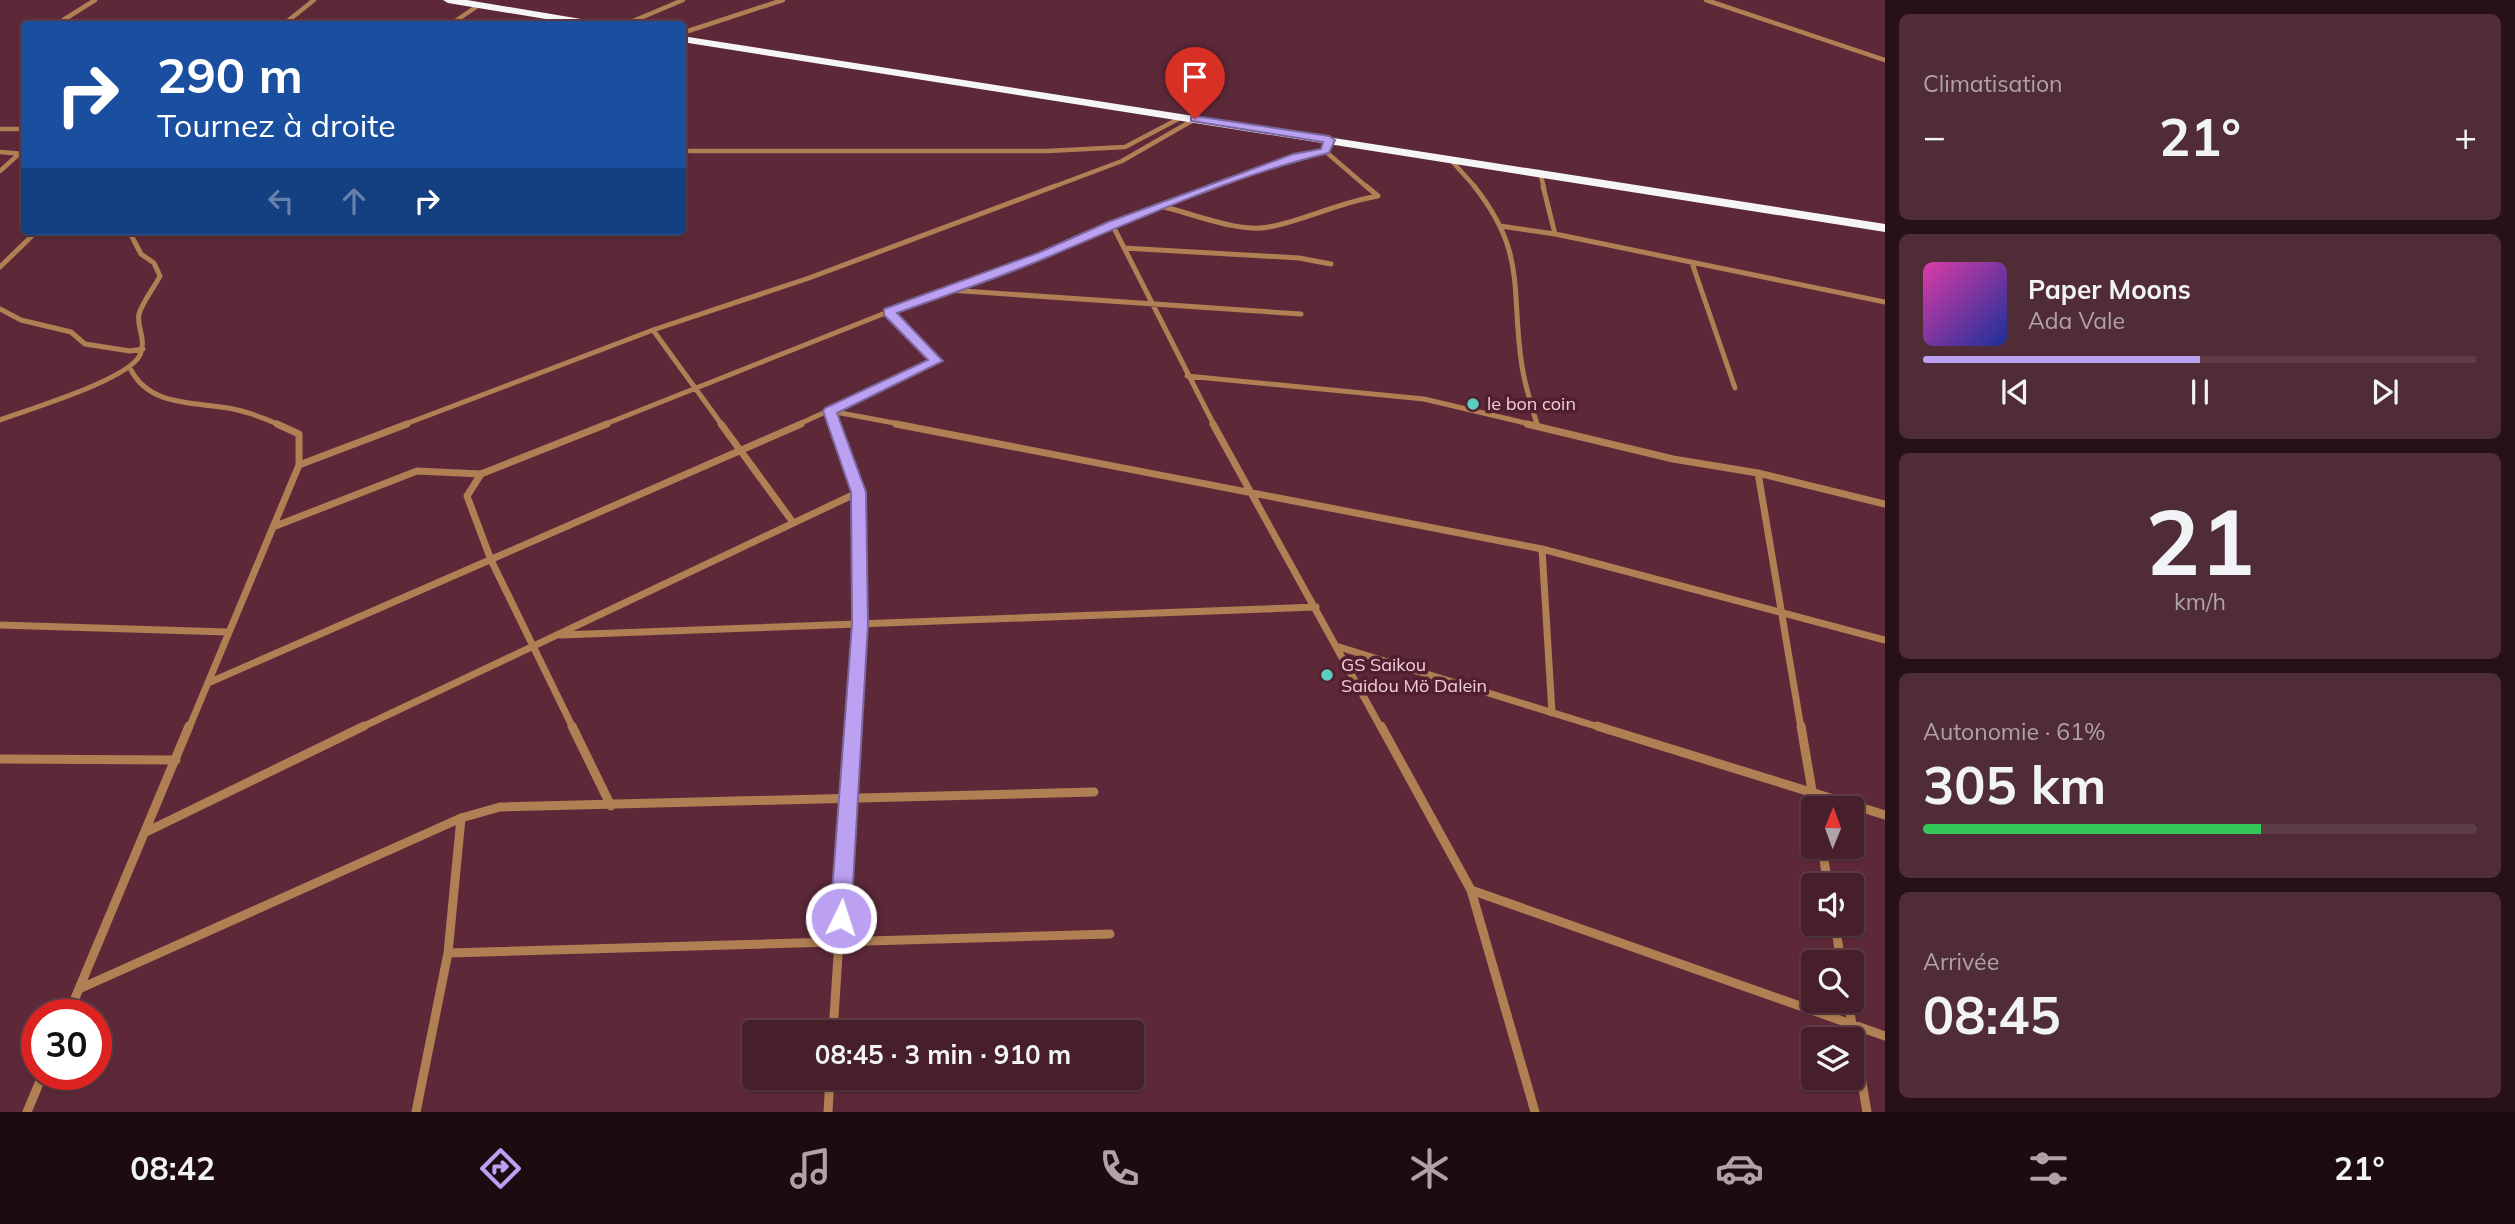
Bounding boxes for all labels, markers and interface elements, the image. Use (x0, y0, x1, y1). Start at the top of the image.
text: 290 m (157, 44, 303, 105)
pin (1165, 47, 1225, 119)
icon: right (42, 49, 133, 140)
icon: arrive (1176, 58, 1214, 96)
text: Climatisation (1923, 69, 2063, 98)
text: 21° (2159, 104, 2241, 169)
text: Tournez à droite (157, 105, 396, 145)
text: − (1923, 112, 1946, 160)
text: + (2454, 112, 2477, 160)
icon: left (262, 182, 300, 220)
icon: ahead (335, 182, 373, 220)
icon: right (408, 182, 446, 220)
text: Paper Moons (2028, 273, 2191, 306)
text: Ada Vale (2028, 306, 2125, 335)
icon: previous (1996, 373, 2034, 411)
icon: pause (2181, 373, 2219, 411)
icon: next (2366, 373, 2404, 411)
place label: le bon coin (1487, 392, 1576, 415)
marker: le bon coin (1465, 396, 1481, 412)
text: 21 (2145, 484, 2255, 598)
text: km/h (2174, 587, 2226, 616)
place label: GS Saikou Saidou Mö Dalein (1341, 653, 1487, 697)
marker: GS Saikou Saidou Mö Dalein (1319, 667, 1335, 683)
text: Autonomie · 61% (1923, 717, 2106, 746)
text: 305 km (1923, 752, 2106, 817)
north arrow (1801, 796, 1864, 859)
map controls (1801, 796, 1864, 1090)
button: sound (1801, 873, 1864, 936)
position arrow (804, 881, 878, 955)
text: Arrivée (1923, 947, 1999, 976)
button: search (1801, 950, 1864, 1013)
text: 08:45 (1923, 982, 2061, 1047)
speed limit sign: 30 (21, 999, 112, 1090)
button: layers (1801, 1027, 1864, 1090)
text: 08:45 · 3 min · 910 m (815, 1038, 1071, 1071)
icon: directions (476, 1144, 525, 1193)
icon: music (786, 1144, 835, 1193)
icon: phone (1095, 1144, 1144, 1193)
icon: climate (1405, 1144, 1454, 1193)
icon: car (1715, 1144, 1764, 1193)
icon: filters (2024, 1144, 2073, 1193)
text: 08:42 (130, 1148, 215, 1188)
text: 21° (2334, 1148, 2385, 1188)

